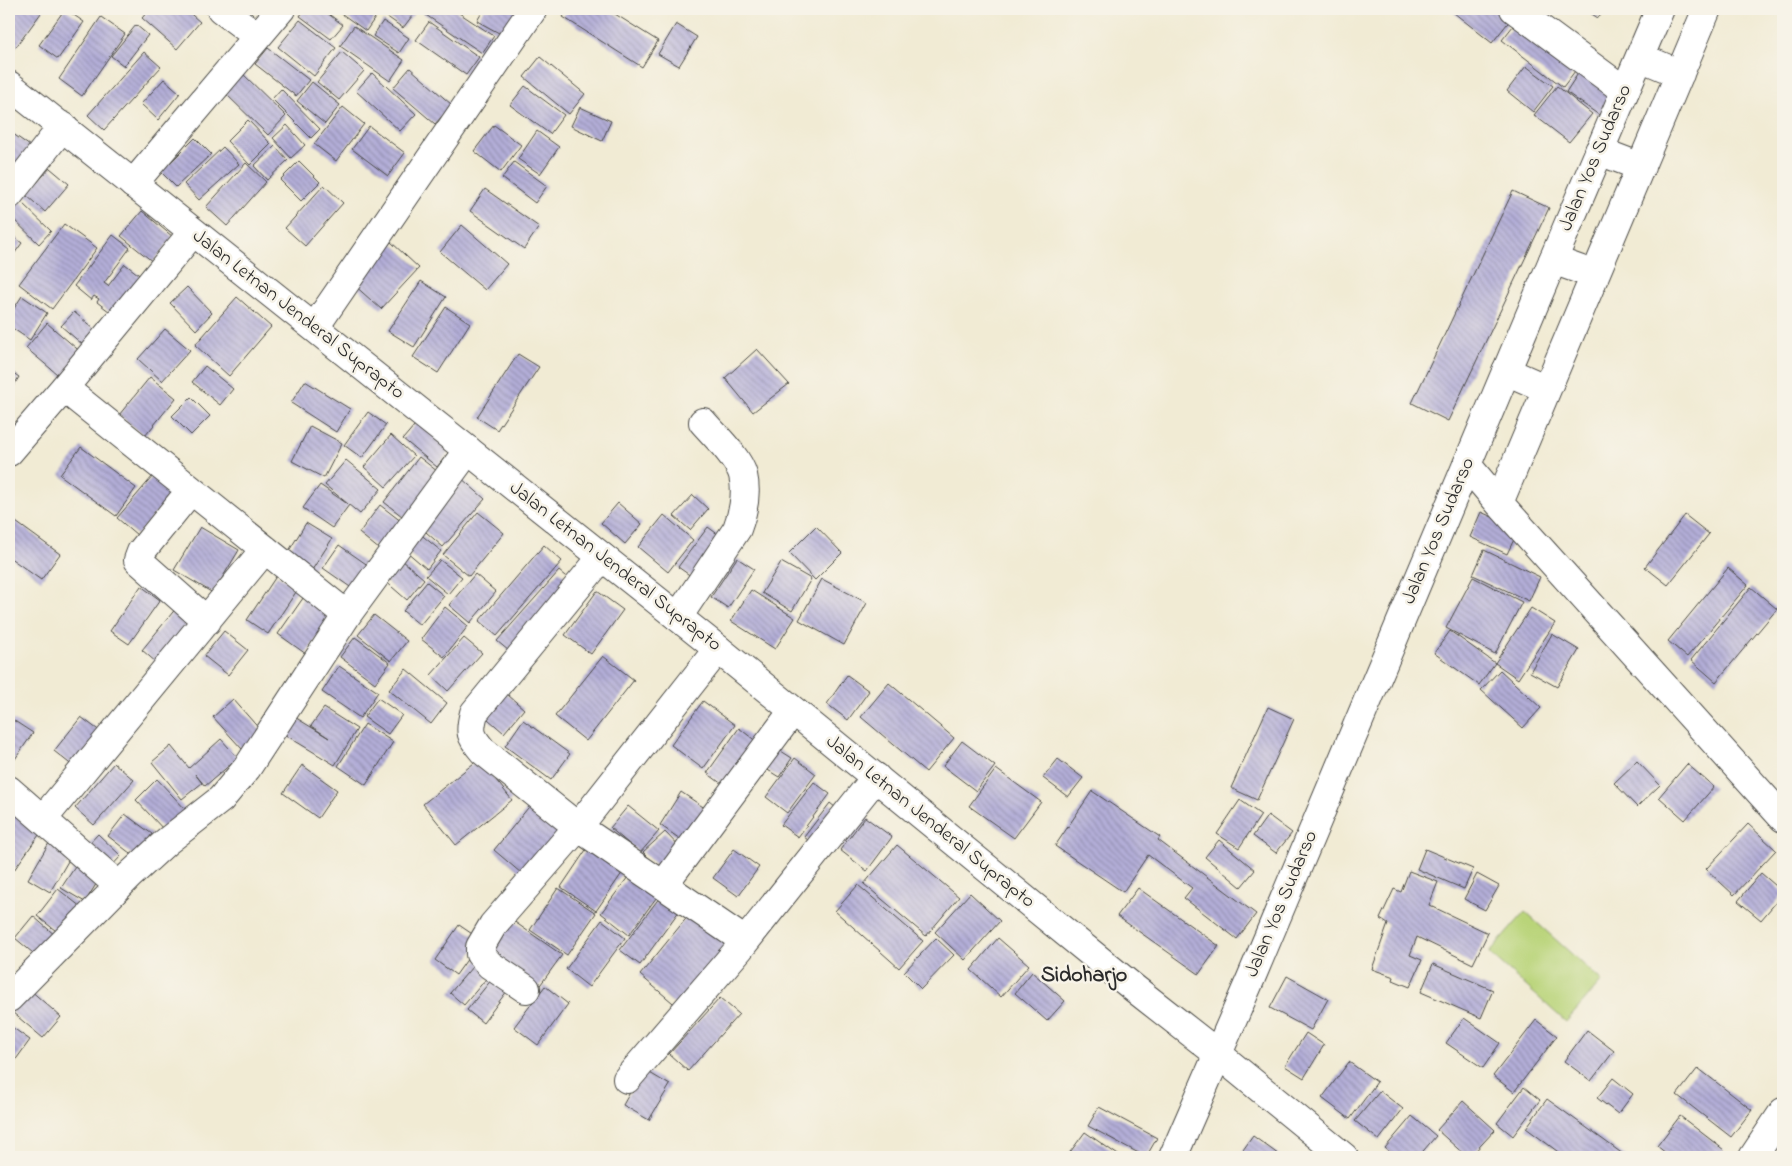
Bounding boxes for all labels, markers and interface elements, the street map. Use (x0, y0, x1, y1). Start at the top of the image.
street label: Jalan Yos Sudarso (1552, 80, 1640, 236)
street label: Jalan Letnan Jenderal Suprapto (186, 223, 410, 407)
street label: Jalan Yos Sudarso (1395, 453, 1483, 609)
street label: Jalan Letnan Jenderal Suprapto (503, 475, 727, 659)
street label: Jalan Letnan Jenderal Suprapto (819, 728, 1041, 916)
street label: Jalan Yos Sudarso (1238, 826, 1326, 982)
district label: Sidoharjo (1041, 960, 1127, 992)

